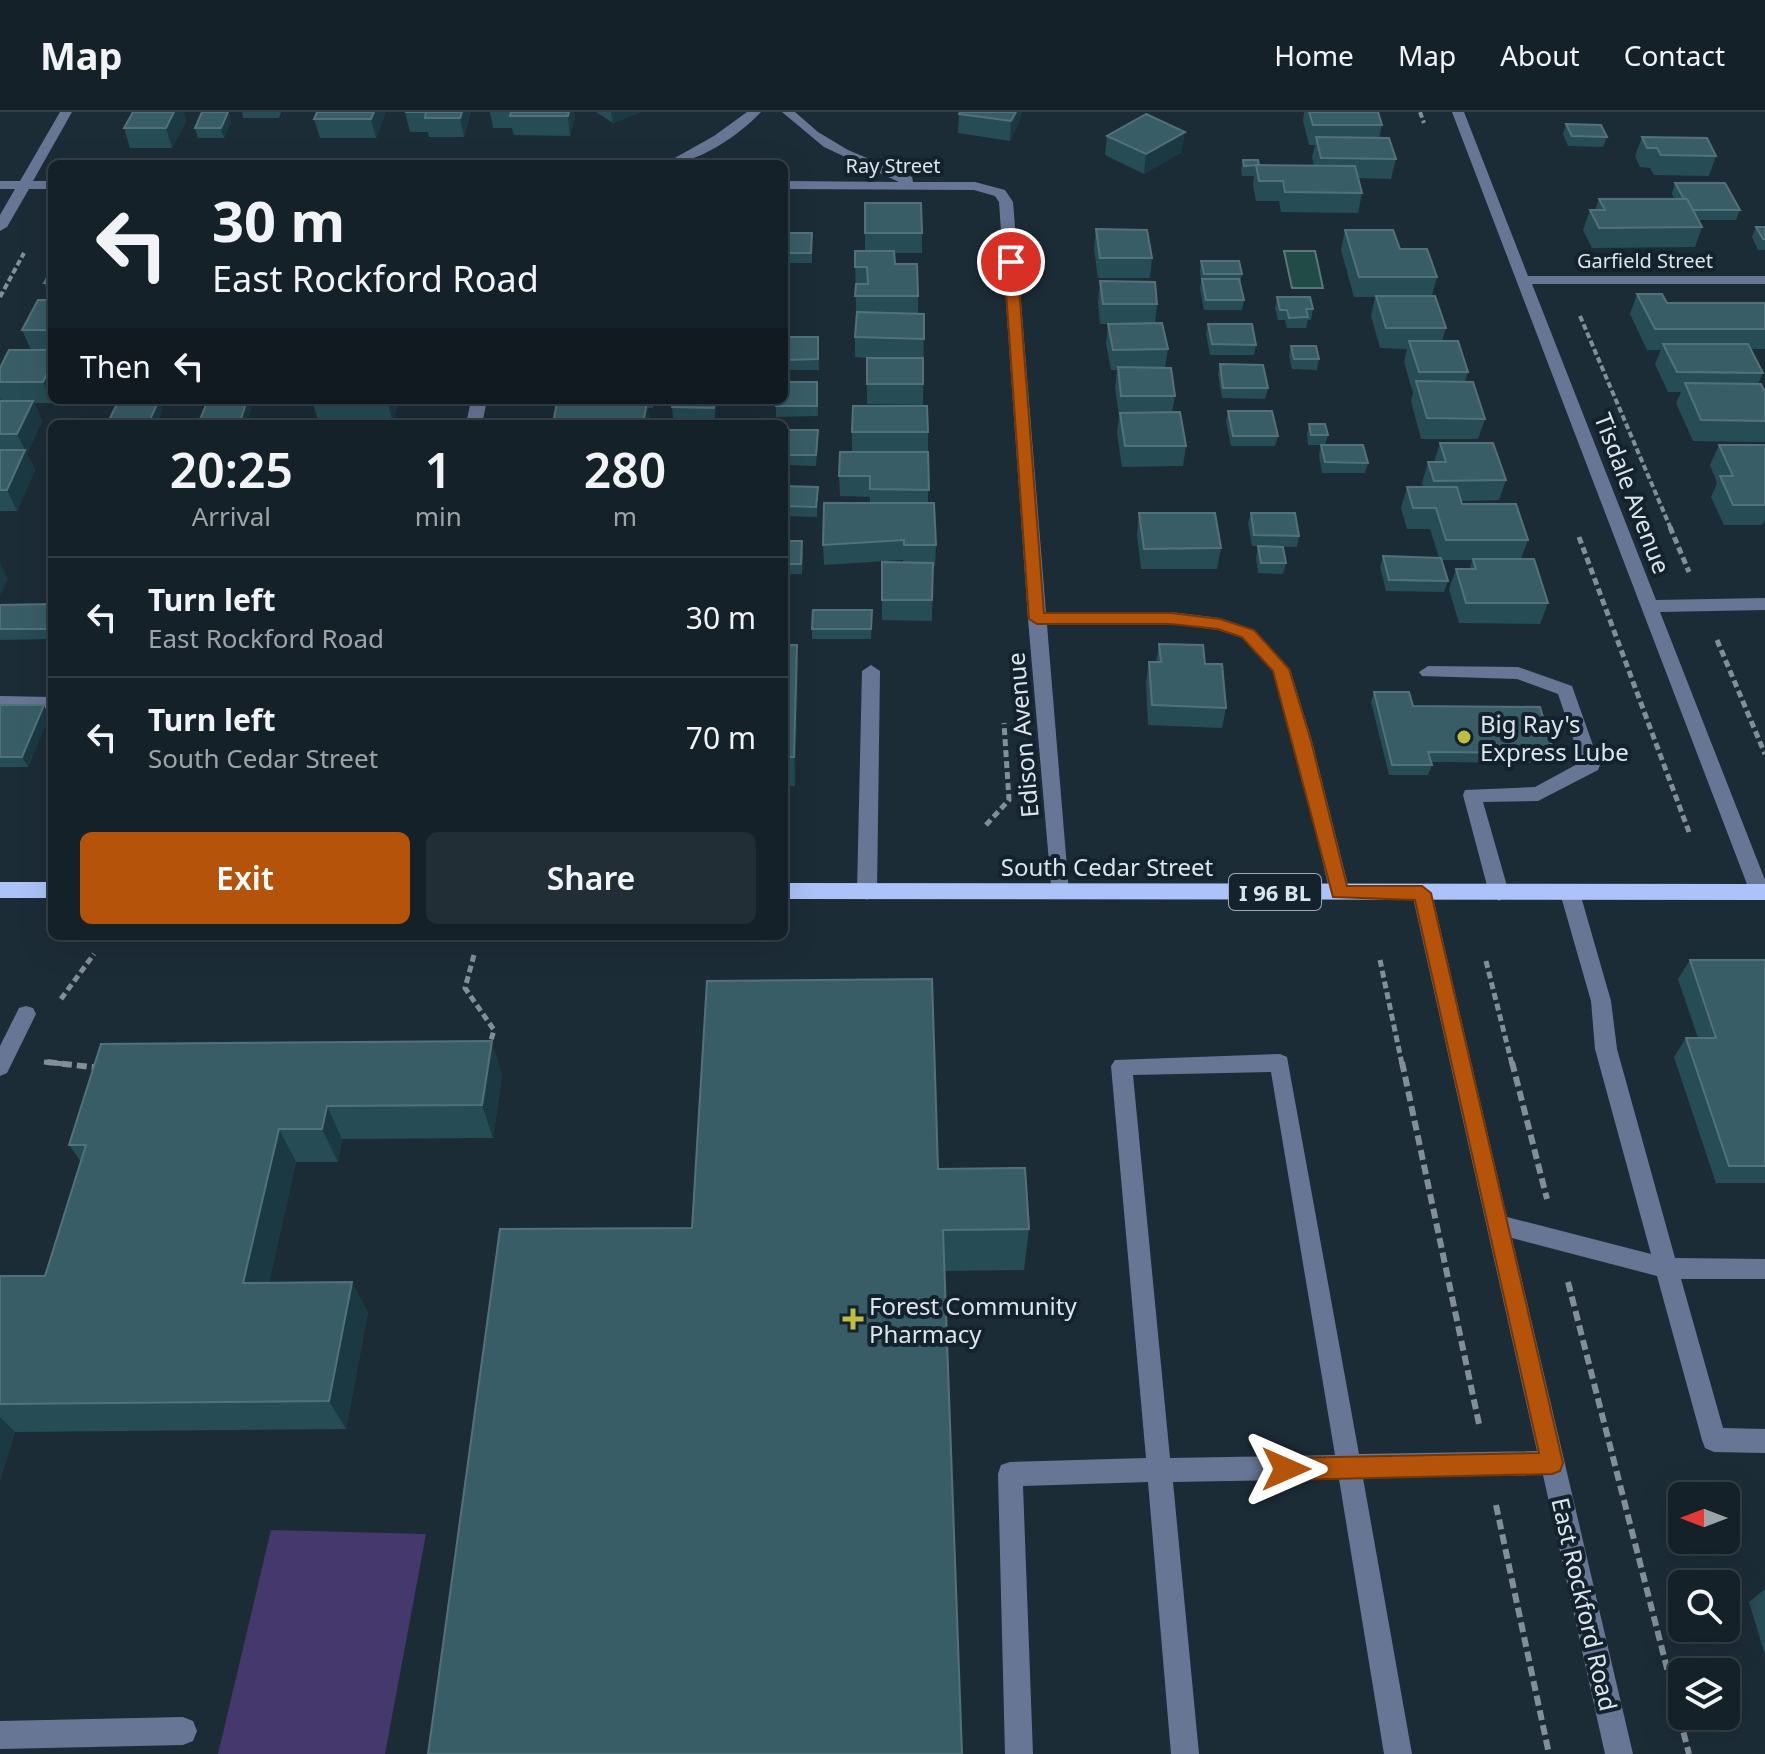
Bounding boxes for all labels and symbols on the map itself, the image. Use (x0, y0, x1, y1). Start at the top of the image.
street label: Ray Street (846, 152, 940, 179)
pin (977, 228, 1045, 296)
street label: Garfield Street (1577, 247, 1713, 274)
street label: Tisdale Avenue (1587, 408, 1679, 578)
street label: Edison Avenue (998, 651, 1046, 819)
place label: Big Ray's Express Lube (1480, 707, 1629, 768)
marker: Big Ray's Express Lube (1455, 728, 1473, 746)
street label: South Cedar Street (1001, 850, 1214, 883)
road number: I 96 BL (1229, 874, 1321, 910)
place label: Forest Community Pharmacy (869, 1289, 1077, 1350)
marker: Forest Community Pharmacy (844, 1310, 862, 1328)
position arrow (1244, 1427, 1328, 1511)
north arrow (1668, 1482, 1740, 1554)
street label: East Rockford Road (1544, 1494, 1626, 1714)

